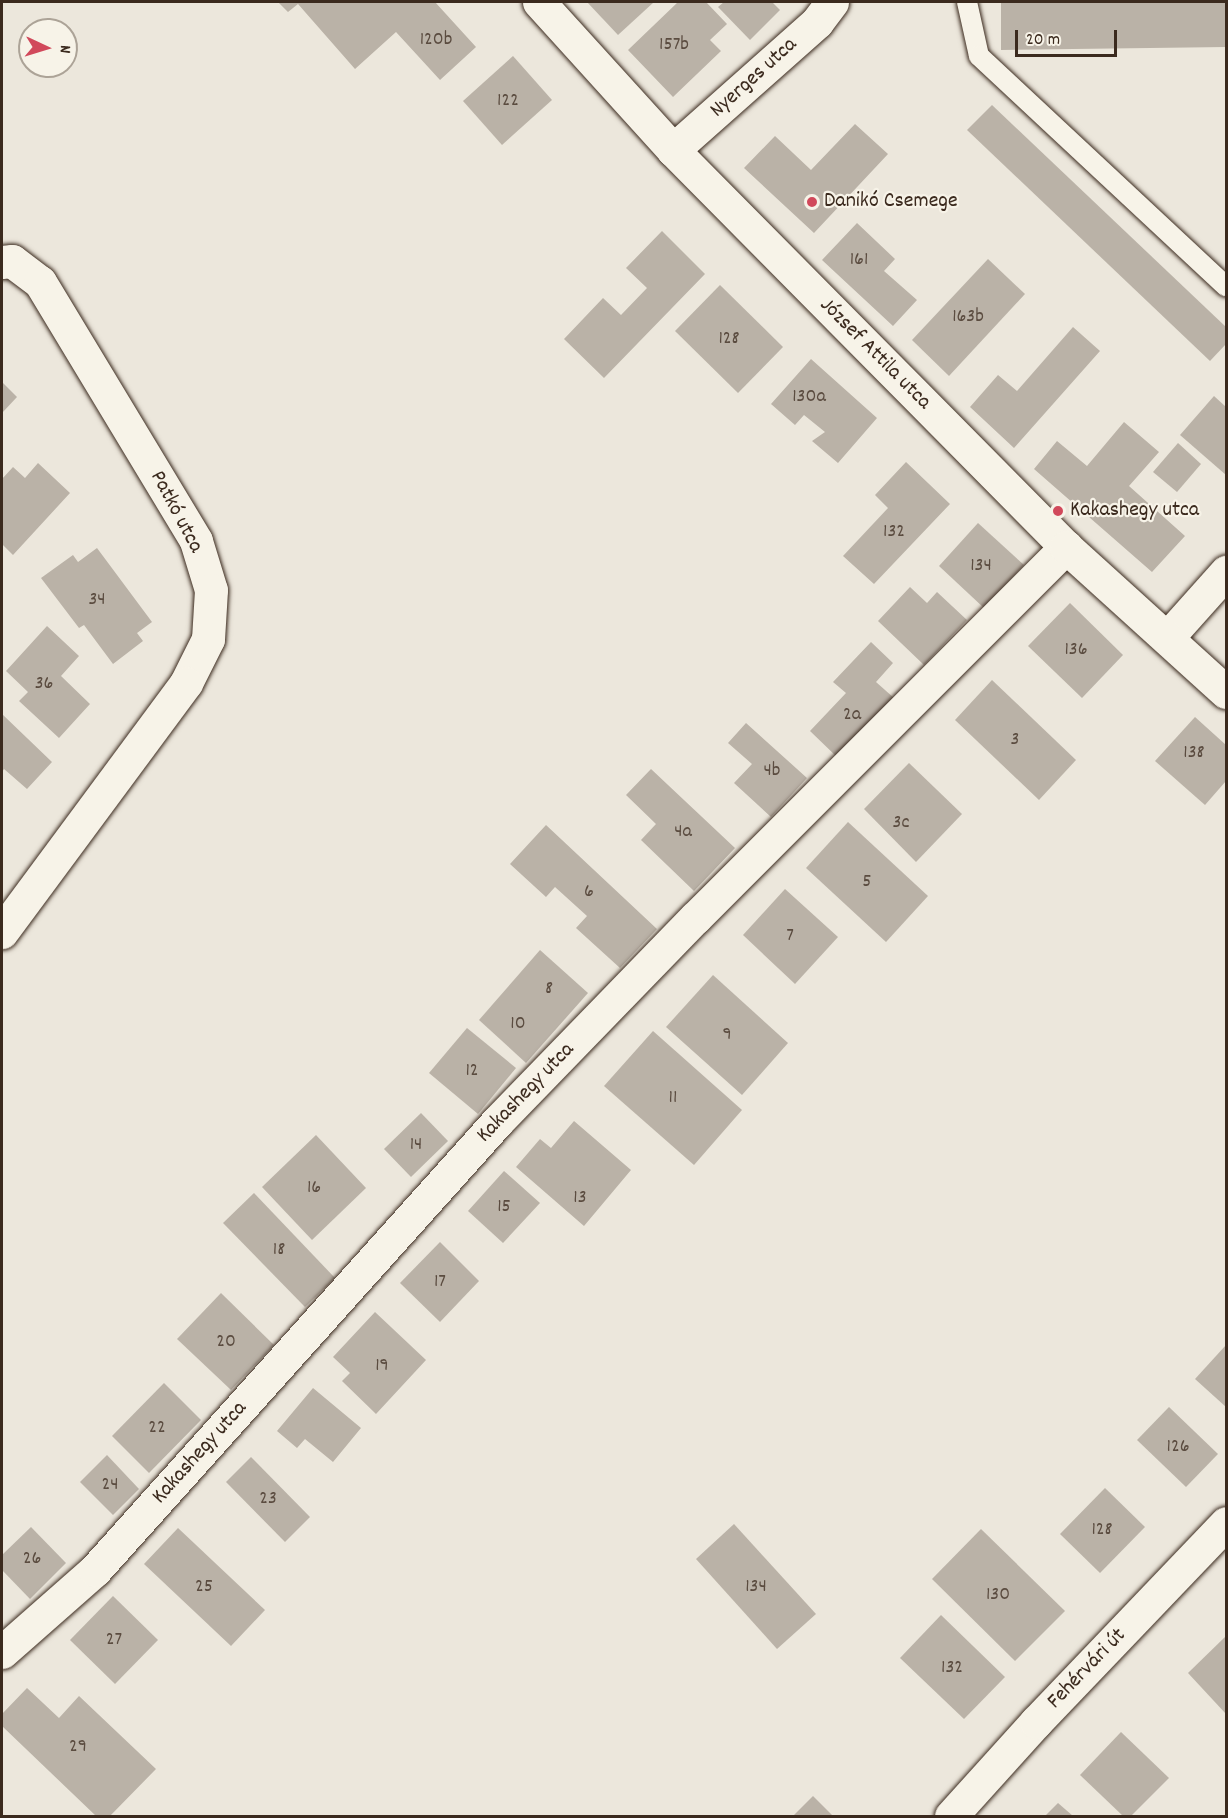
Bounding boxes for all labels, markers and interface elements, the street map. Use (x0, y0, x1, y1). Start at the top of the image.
north arrow (18, 18, 78, 78)
scale bar (1018, 18, 1120, 56)
house number: 120b (420, 28, 452, 52)
text: 20 m (1026, 28, 1060, 53)
street label: Nyerges utca (705, 32, 803, 124)
house number: 157b (659, 33, 689, 57)
text: N (53, 44, 76, 54)
house number: 122 (497, 89, 519, 113)
place label: Danikó Csemege (824, 189, 958, 215)
marker: Danikó Csemege (805, 195, 819, 209)
house number: 161 (850, 248, 868, 272)
street label: József Attila utca (814, 293, 936, 415)
house number: 163b (952, 305, 984, 329)
house number: 128 (718, 327, 740, 351)
house number: 130a (792, 385, 826, 409)
street label: Patkó utca (143, 466, 209, 558)
place label: Kakashegy utca (1070, 498, 1199, 524)
marker: Kakashegy utca (1051, 504, 1065, 518)
house number: 132 (883, 520, 905, 544)
house number: 134 (970, 554, 992, 578)
house number: 34 (88, 588, 106, 612)
house number: 136 (1064, 638, 1088, 662)
house number: 36 (35, 672, 53, 696)
house number: 2a (843, 703, 861, 727)
house number: 3 (1011, 728, 1019, 752)
house number: 138 (1183, 741, 1205, 765)
house number: 4b (764, 759, 780, 783)
house number: 3c (893, 811, 909, 835)
house number: 4a (674, 820, 692, 844)
house number: 5 (862, 870, 872, 894)
house number: 6 (584, 880, 594, 904)
house number: 7 (786, 924, 794, 948)
house number: 8 (545, 977, 553, 1001)
house number: 10 (510, 1012, 526, 1036)
house number: 9 (722, 1023, 732, 1047)
street label: Kakashegy utca (472, 1037, 580, 1149)
house number: 12 (465, 1059, 479, 1083)
house number: 11 (669, 1086, 677, 1110)
house number: 14 (410, 1133, 422, 1157)
house number: 16 (307, 1176, 321, 1200)
house number: 13 (573, 1186, 587, 1210)
house number: 15 (497, 1195, 511, 1219)
house number: 18 (273, 1238, 285, 1262)
house number: 17 (434, 1270, 446, 1294)
house number: 20 (216, 1330, 236, 1354)
house number: 19 (375, 1354, 389, 1378)
street label: Kakashegy utca (147, 1396, 253, 1510)
house number: 22 (148, 1416, 166, 1440)
house number: 126 (1167, 1435, 1189, 1459)
house number: 24 (101, 1473, 119, 1497)
house number: 23 (259, 1487, 277, 1511)
house number: 128 (1091, 1518, 1113, 1542)
house number: 26 (23, 1547, 41, 1571)
house number: 25 (195, 1575, 213, 1599)
house number: 134 (745, 1575, 767, 1599)
house number: 130 (986, 1583, 1010, 1607)
street label: Fehérvári út (1042, 1623, 1132, 1715)
house number: 27 (106, 1628, 122, 1652)
house number: 132 (941, 1656, 963, 1680)
house number: 29 (69, 1735, 87, 1759)

